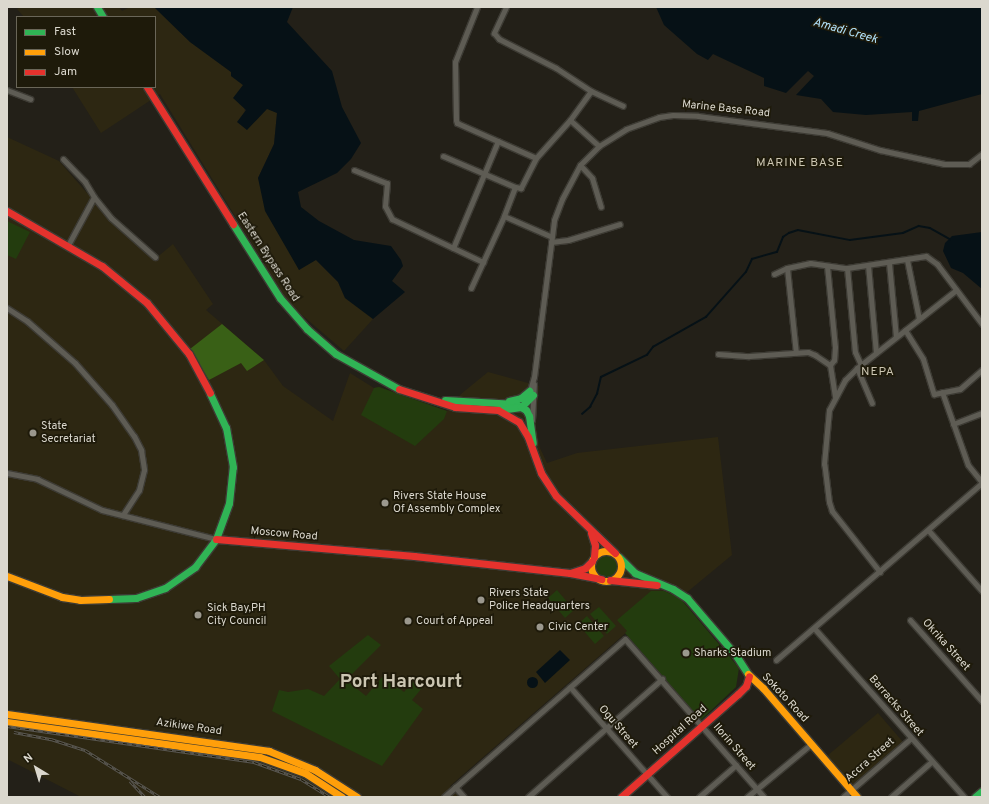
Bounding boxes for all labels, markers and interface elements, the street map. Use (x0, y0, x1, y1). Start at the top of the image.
legend (16, 16, 156, 88)
water label: Amadi Creek (811, 16, 879, 48)
text: Fast (54, 24, 76, 40)
text: Slow (54, 44, 80, 60)
text: Jam (54, 64, 77, 80)
street label: Marine Base Road (681, 98, 771, 120)
district label: MARINE BASE (756, 157, 844, 171)
street label: Eastern Bypass Road (234, 210, 302, 304)
district label: NEPA (861, 366, 895, 380)
place label: State Secretariat (41, 420, 96, 446)
marker: State Secretariat (28, 428, 38, 438)
place label: Rivers State House Of Assembly Complex (393, 490, 501, 516)
marker: Rivers State House Of Assembly Complex (380, 498, 390, 508)
street label: Moscow Road (250, 524, 318, 544)
place label: Rivers State Police Headquarters (489, 587, 590, 613)
marker: Rivers State Police Headquarters (476, 595, 486, 605)
place label: Sick Bay,PH City Council (207, 602, 266, 628)
marker: Sick Bay,PH City Council (192, 609, 204, 621)
place label: Court of Appeal (416, 614, 494, 628)
marker: Court of Appeal (403, 616, 413, 626)
street label: Okrika Street (919, 616, 973, 674)
place label: Civic Center (548, 620, 608, 634)
marker: Civic Center (535, 622, 545, 632)
place label: Sharks Stadium (694, 646, 771, 660)
marker: Sharks Stadium (681, 648, 691, 658)
street label: Sokoto Road (759, 671, 811, 725)
district label: Port Harcourt (340, 672, 462, 694)
street label: Barracks Street (866, 673, 926, 739)
street label: Hospital Road (650, 702, 710, 758)
street label: Ogu Street (596, 703, 640, 751)
street label: Azikiwe Road (155, 716, 223, 738)
street label: Ilorin Street (710, 721, 758, 773)
street label: Accra Street (843, 735, 897, 785)
north arrow (16, 748, 56, 788)
text: N (21, 751, 36, 766)

